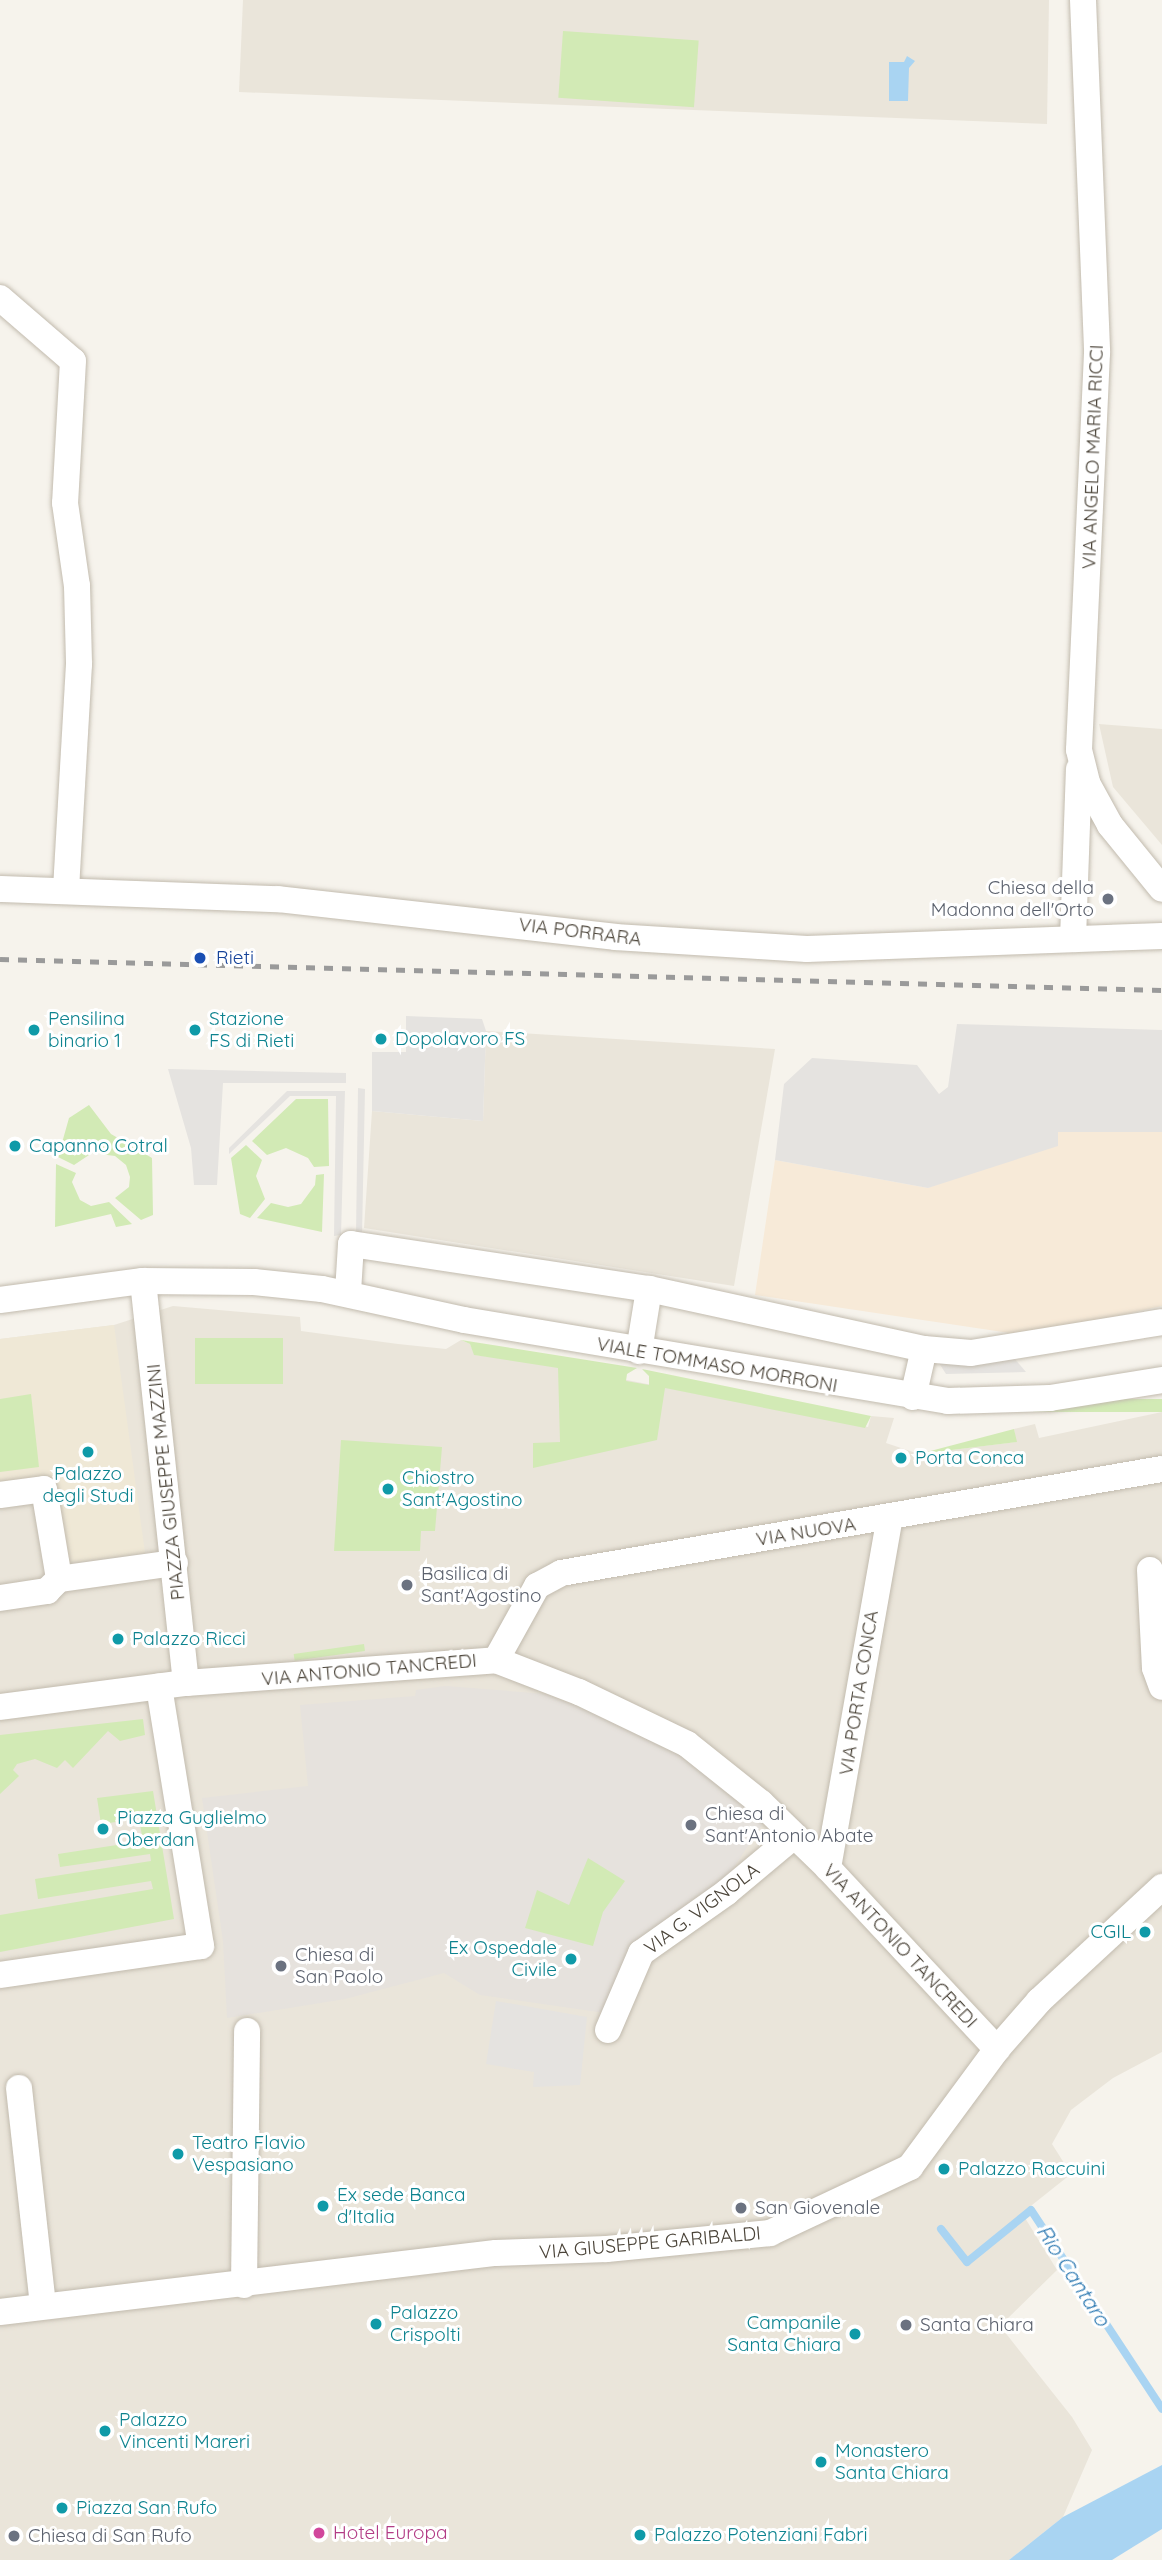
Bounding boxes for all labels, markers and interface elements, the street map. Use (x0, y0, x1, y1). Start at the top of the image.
street label: VIA ANGELO MARIA RICCI (1078, 344, 1108, 570)
place label: Chiesa della Madonna dell'Orto (931, 877, 1094, 921)
marker: Chiesa della Madonna dell'Orto (1100, 891, 1116, 907)
street label: VIA PORRARA (517, 913, 643, 951)
place label: Rieti (216, 947, 254, 969)
marker: Rieti (190, 948, 210, 968)
place label: Pensilina binario 1 (48, 1008, 125, 1052)
place label: Stazione FS di Rieti (209, 1008, 294, 1052)
marker: Pensilina binario 1 (26, 1022, 42, 1038)
marker: Stazione FS di Rieti (187, 1022, 203, 1038)
place label: Dopolavoro FS (395, 1028, 525, 1050)
marker: Dopolavoro FS (373, 1031, 389, 1047)
place label: Capanno Cotral (29, 1135, 168, 1157)
marker: Capanno Cotral (7, 1138, 23, 1154)
street label: VIALE TOMMASO MORRONI (595, 1333, 839, 1397)
street label: PIAZZA GIUSEPPE MAZZINI (142, 1363, 190, 1601)
marker: Palazzo degli Studi (80, 1444, 96, 1460)
place label: Porta Conca (915, 1447, 1024, 1469)
marker: Porta Conca (893, 1450, 909, 1466)
place label: Palazzo degli Studi (42, 1463, 134, 1507)
place label: Chiostro Sant'Agostino (402, 1467, 522, 1511)
marker: Chiostro Sant'Agostino (380, 1481, 396, 1497)
street label: VIA NUOVA (754, 1513, 858, 1551)
place label: Basilica di Sant'Agostino (421, 1563, 541, 1607)
marker: Basilica di Sant'Agostino (399, 1577, 415, 1593)
street label: VIA PORTA CONCA (835, 1609, 883, 1777)
place label: Palazzo Ricci (132, 1628, 246, 1650)
marker: Palazzo Ricci (110, 1631, 126, 1647)
street label: VIA ANTONIO TANCREDI (260, 1649, 478, 1691)
place label: Chiesa di Sant'Antonio Abate (705, 1803, 873, 1847)
place label: Piazza Guglielmo Oberdan (117, 1807, 267, 1851)
marker: Chiesa di Sant'Antonio Abate (683, 1817, 699, 1833)
marker: Piazza Guglielmo Oberdan (95, 1821, 111, 1837)
street label: VIA G. VIGNOLA (640, 1858, 764, 1960)
street label: VIA ANTONIO TANCREDI (818, 1859, 982, 2033)
place label: CGIL (1091, 1921, 1131, 1943)
marker: CGIL (1137, 1924, 1153, 1940)
place label: Ex Ospedale Civile (448, 1937, 557, 1981)
place label: Chiesa di San Paolo (295, 1944, 383, 1988)
marker: Ex Ospedale Civile (563, 1951, 579, 1967)
marker: Chiesa di San Paolo (273, 1958, 289, 1974)
place label: Teatro Flavio Vespasiano (192, 2132, 306, 2176)
marker: Teatro Flavio Vespasiano (170, 2146, 186, 2162)
place label: Palazzo Raccuini (958, 2158, 1105, 2180)
marker: Palazzo Raccuini (936, 2161, 952, 2177)
place label: Ex sede Banca d'Italia (337, 2184, 465, 2228)
place label: San Giovenale (755, 2197, 880, 2219)
marker: Ex sede Banca d'Italia (315, 2198, 331, 2214)
marker: San Giovenale (733, 2200, 749, 2216)
water label: Rio Cantaro (1032, 2220, 1116, 2330)
street label: VIA GIUSEPPE GARIBALDI (538, 2222, 762, 2264)
place label: Palazzo Crispolti (390, 2302, 461, 2346)
place label: Campanile Santa Chiara (727, 2312, 841, 2356)
place label: Santa Chiara (920, 2314, 1034, 2336)
marker: Palazzo Crispolti (368, 2316, 384, 2332)
marker: Santa Chiara (898, 2317, 914, 2333)
marker: Campanile Santa Chiara (847, 2326, 863, 2342)
place label: Palazzo Vincenti Mareri (119, 2409, 250, 2453)
marker: Palazzo Vincenti Mareri (97, 2423, 113, 2439)
place label: Monastero Santa Chiara (835, 2440, 949, 2484)
marker: Monastero Santa Chiara (813, 2454, 829, 2470)
place label: Piazza San Rufo (76, 2497, 217, 2519)
marker: Piazza San Rufo (54, 2500, 70, 2516)
place label: Hotel Europa (333, 2522, 448, 2544)
place label: Palazzo Potenziani Fabri (654, 2524, 868, 2546)
place label: Chiesa di San Rufo (28, 2525, 192, 2547)
marker: Hotel Europa (311, 2525, 327, 2541)
marker: Palazzo Potenziani Fabri (632, 2527, 648, 2543)
marker: Chiesa di San Rufo (6, 2528, 22, 2544)

